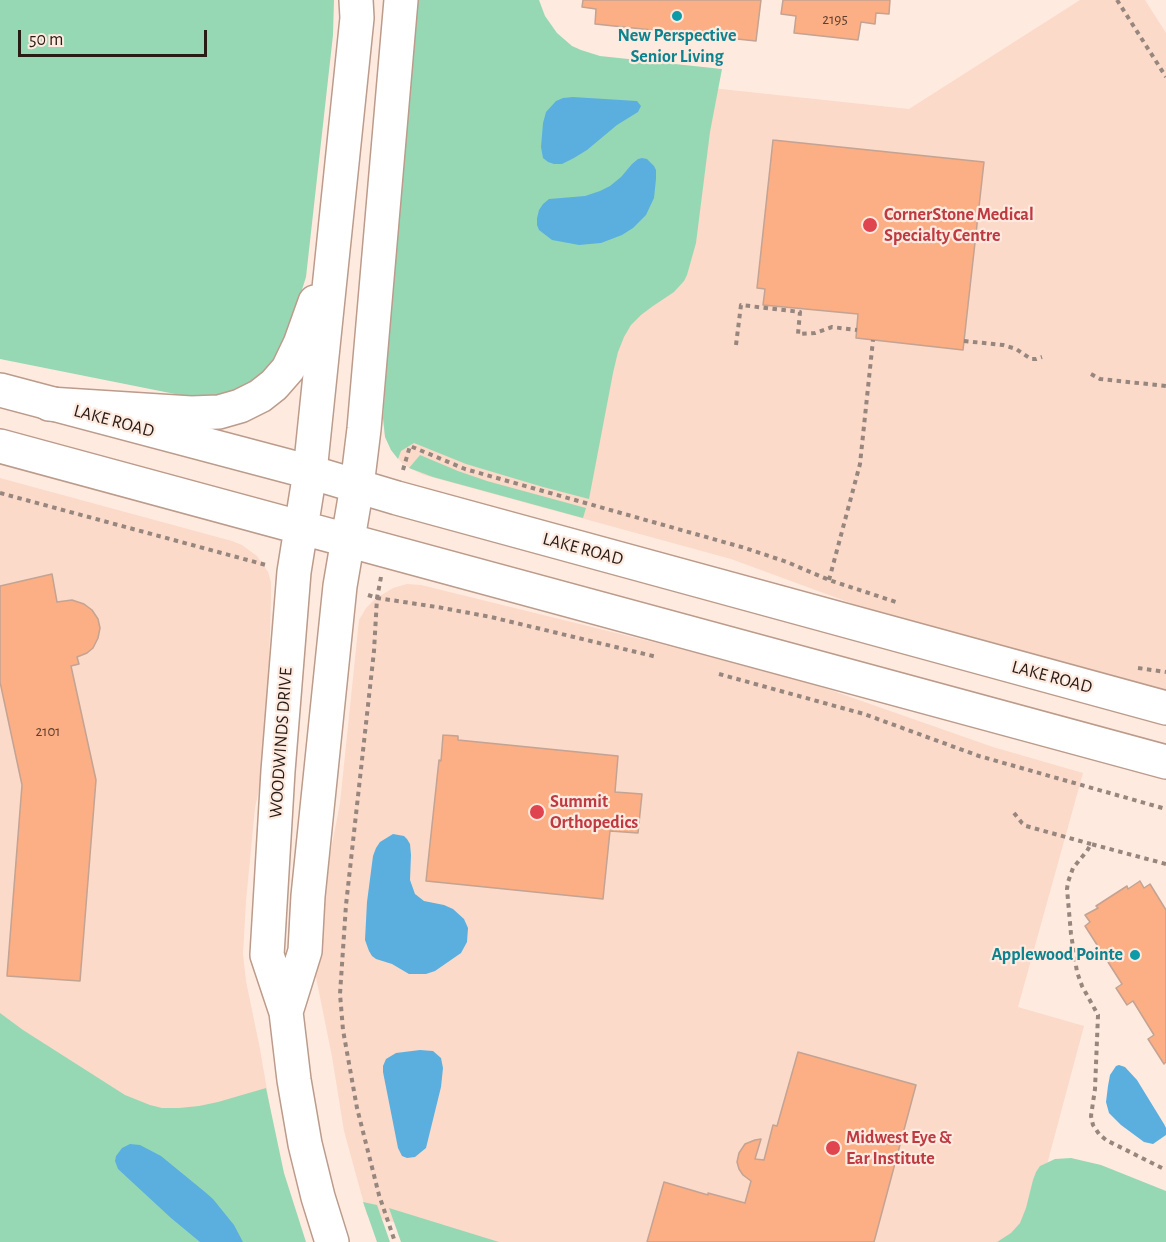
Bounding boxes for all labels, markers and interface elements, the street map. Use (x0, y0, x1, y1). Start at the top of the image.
marker: New Perspective Senior Living (670, 9, 684, 23)
house number: 2195 (822, 10, 848, 28)
scale bar (21, 18, 210, 56)
place label: New Perspective Senior Living (618, 25, 736, 68)
text: 50 m (29, 31, 63, 49)
place label: CornerStone Medical Specialty Centre (884, 204, 1034, 246)
marker: CornerStone Medical Specialty Centre (861, 216, 879, 234)
street label: LAKE ROAD (71, 400, 157, 442)
street label: LAKE ROAD (540, 528, 626, 570)
street label: LAKE ROAD (1009, 656, 1095, 698)
street label: WOODWINDS DRIVE (265, 667, 297, 819)
house number: 2101 (35, 722, 61, 740)
place label: Summit Orthopedics (550, 791, 638, 834)
marker: Summit Orthopedics (528, 803, 546, 821)
place label: Applewood Pointe (991, 944, 1123, 966)
marker: Applewood Pointe (1128, 948, 1142, 962)
place label: Midwest Eye & Ear Institute (846, 1127, 952, 1170)
marker: Midwest Eye & Ear Institute (824, 1139, 842, 1157)

